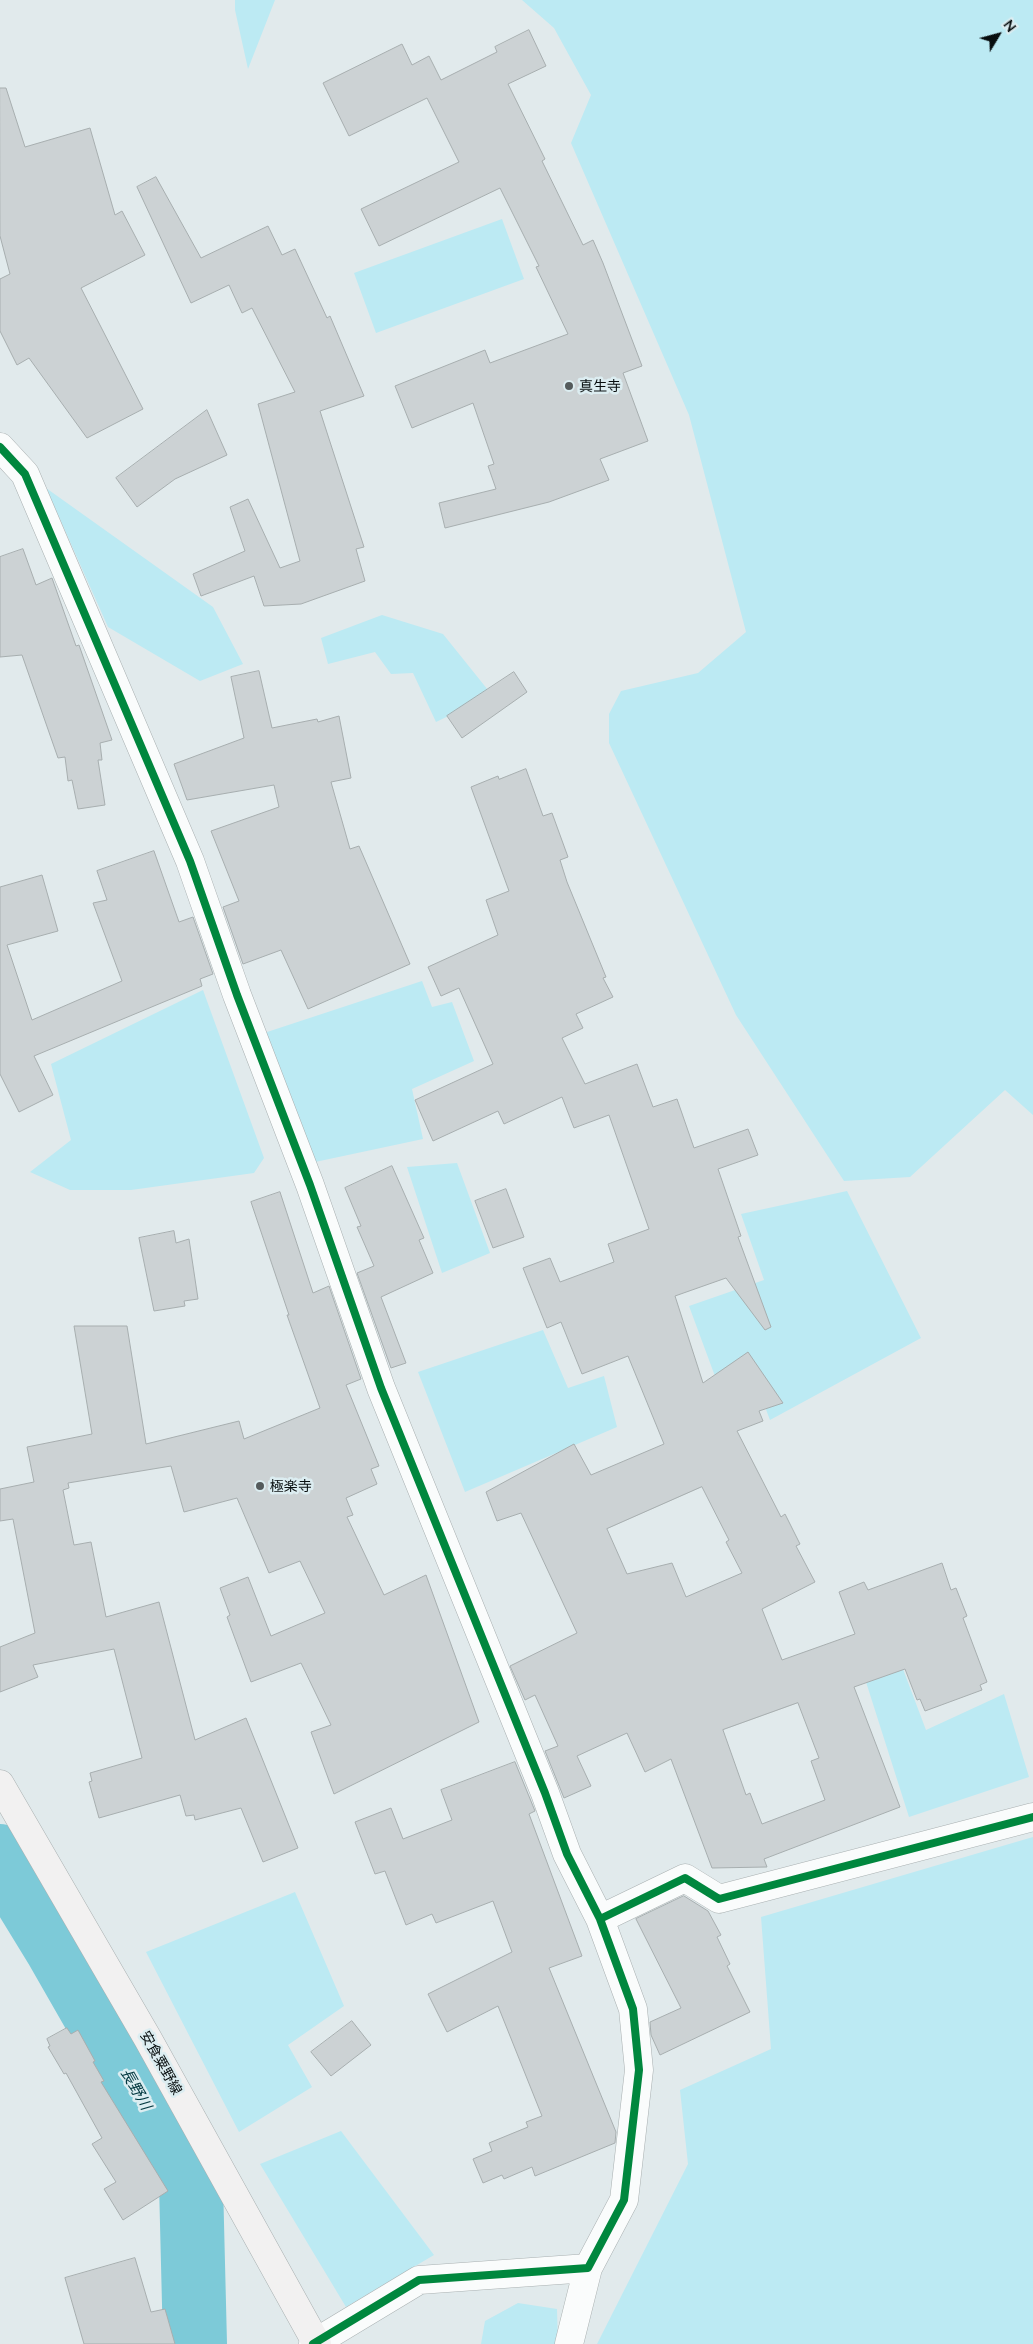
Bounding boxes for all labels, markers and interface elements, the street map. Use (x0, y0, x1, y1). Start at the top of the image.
north arrow (973, 10, 1023, 60)
text: N (1000, 16, 1020, 35)
place label: 真生寺 (579, 378, 621, 394)
marker: 真生寺 (563, 380, 575, 392)
place label: 極楽寺 (270, 1478, 312, 1494)
marker: 極楽寺 (254, 1480, 266, 1492)
street label: 安食粟野線 (137, 2028, 185, 2098)
water label: 長野川 (117, 2065, 155, 2113)

